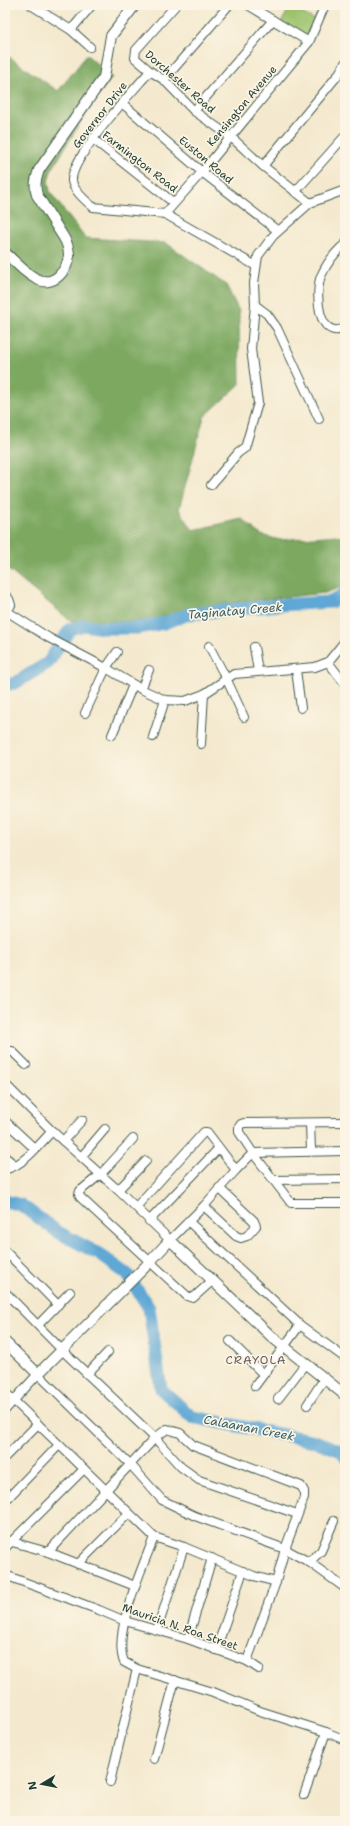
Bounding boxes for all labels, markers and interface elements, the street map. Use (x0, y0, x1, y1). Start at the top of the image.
street label: Dorchester Road (142, 47, 218, 117)
street label: Kensington Avenue (204, 62, 280, 150)
street label: Governor Drive (69, 79, 131, 151)
street label: Farmington Road (99, 128, 181, 196)
street label: Euston Road (175, 133, 237, 187)
water label: Taginatay Creek (187, 599, 283, 623)
district label: CRAYOLA (225, 1352, 287, 1368)
water label: Calaanan Creek (202, 1411, 296, 1445)
street label: Mauricia N. Roa Street (120, 1600, 240, 1654)
north arrow (22, 1764, 62, 1804)
text: N (24, 1780, 41, 1791)

